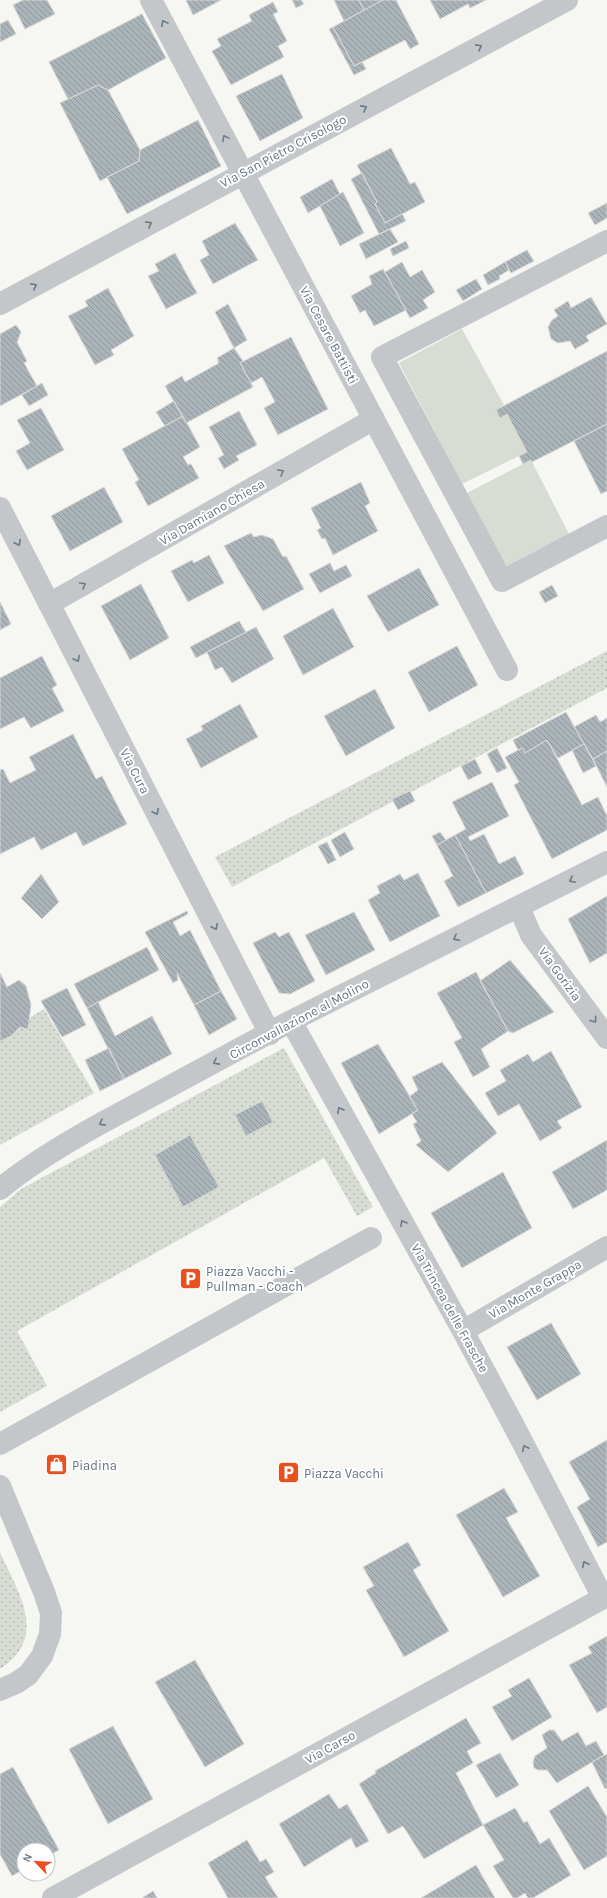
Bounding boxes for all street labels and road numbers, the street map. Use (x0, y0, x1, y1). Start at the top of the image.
street label: Via San Pietro Crisologo (217, 111, 349, 191)
street label: Via Cesare Battisti (297, 283, 361, 387)
street label: Via Damiano Chiesa (157, 476, 267, 548)
street label: Via Cura (117, 746, 153, 796)
street label: Via Gorizia (536, 944, 584, 1004)
street label: Circonvallazione al Molino (227, 976, 371, 1062)
street label: Via Trincea delle Frasche (408, 1241, 492, 1375)
street label: Via Monte Grappa (486, 1256, 584, 1322)
street label: Via Carso (302, 1727, 358, 1767)

